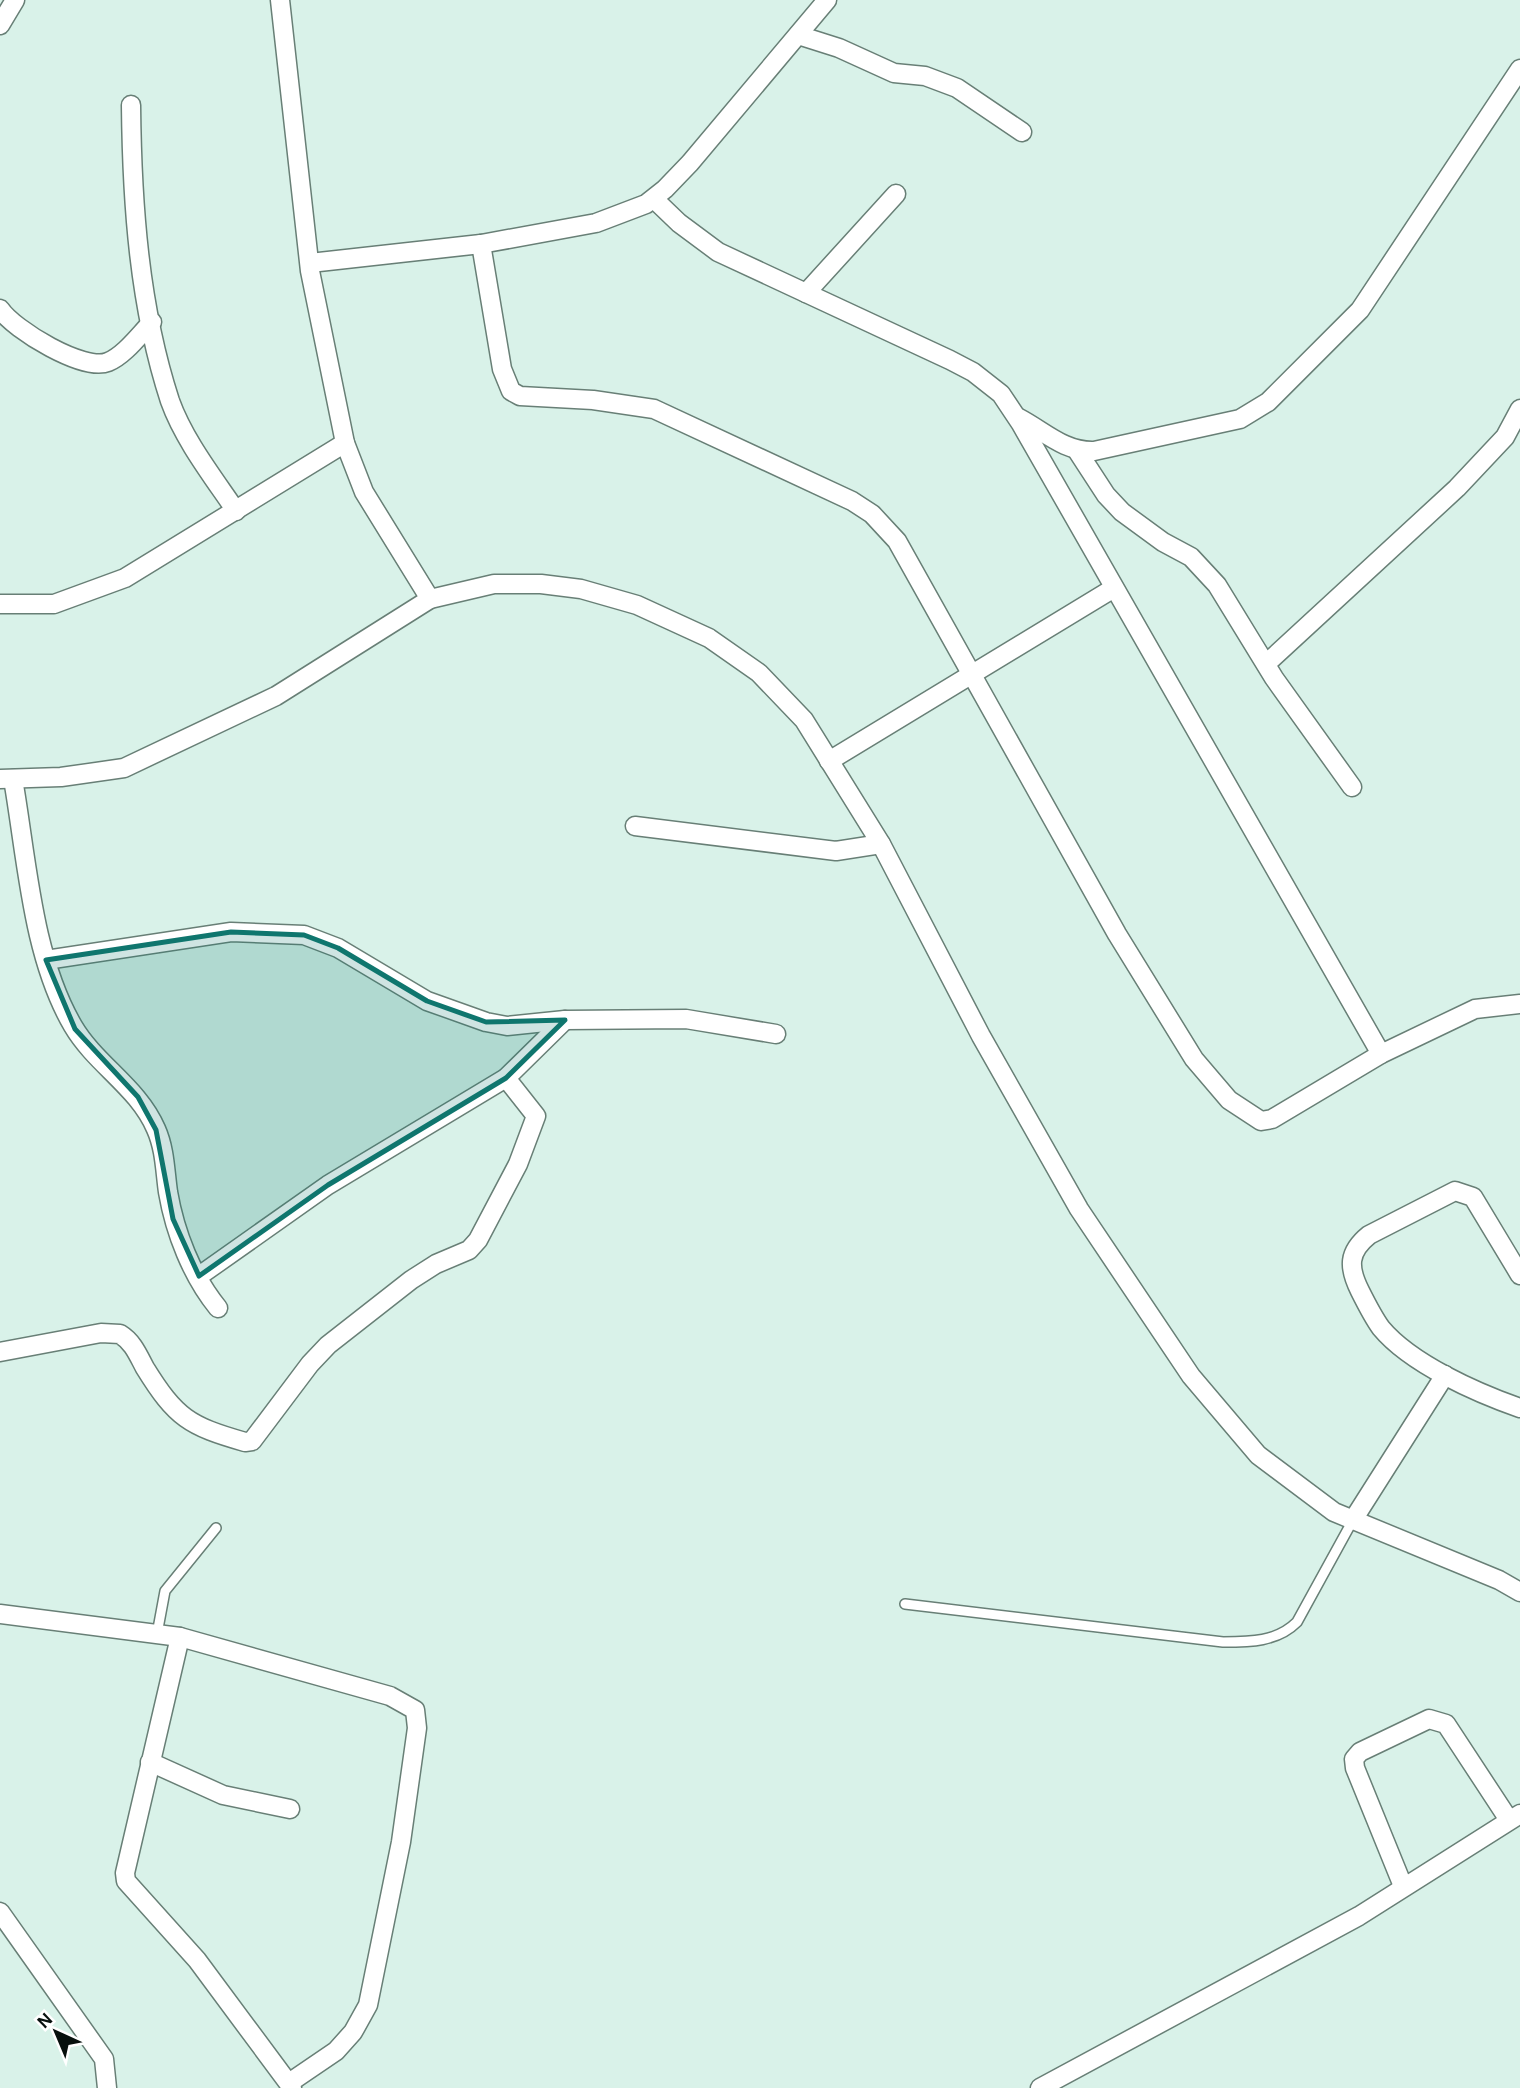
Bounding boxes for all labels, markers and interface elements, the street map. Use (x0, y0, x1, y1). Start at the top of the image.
north arrow (21, 1997, 91, 2067)
text: N (34, 2009, 57, 2032)

